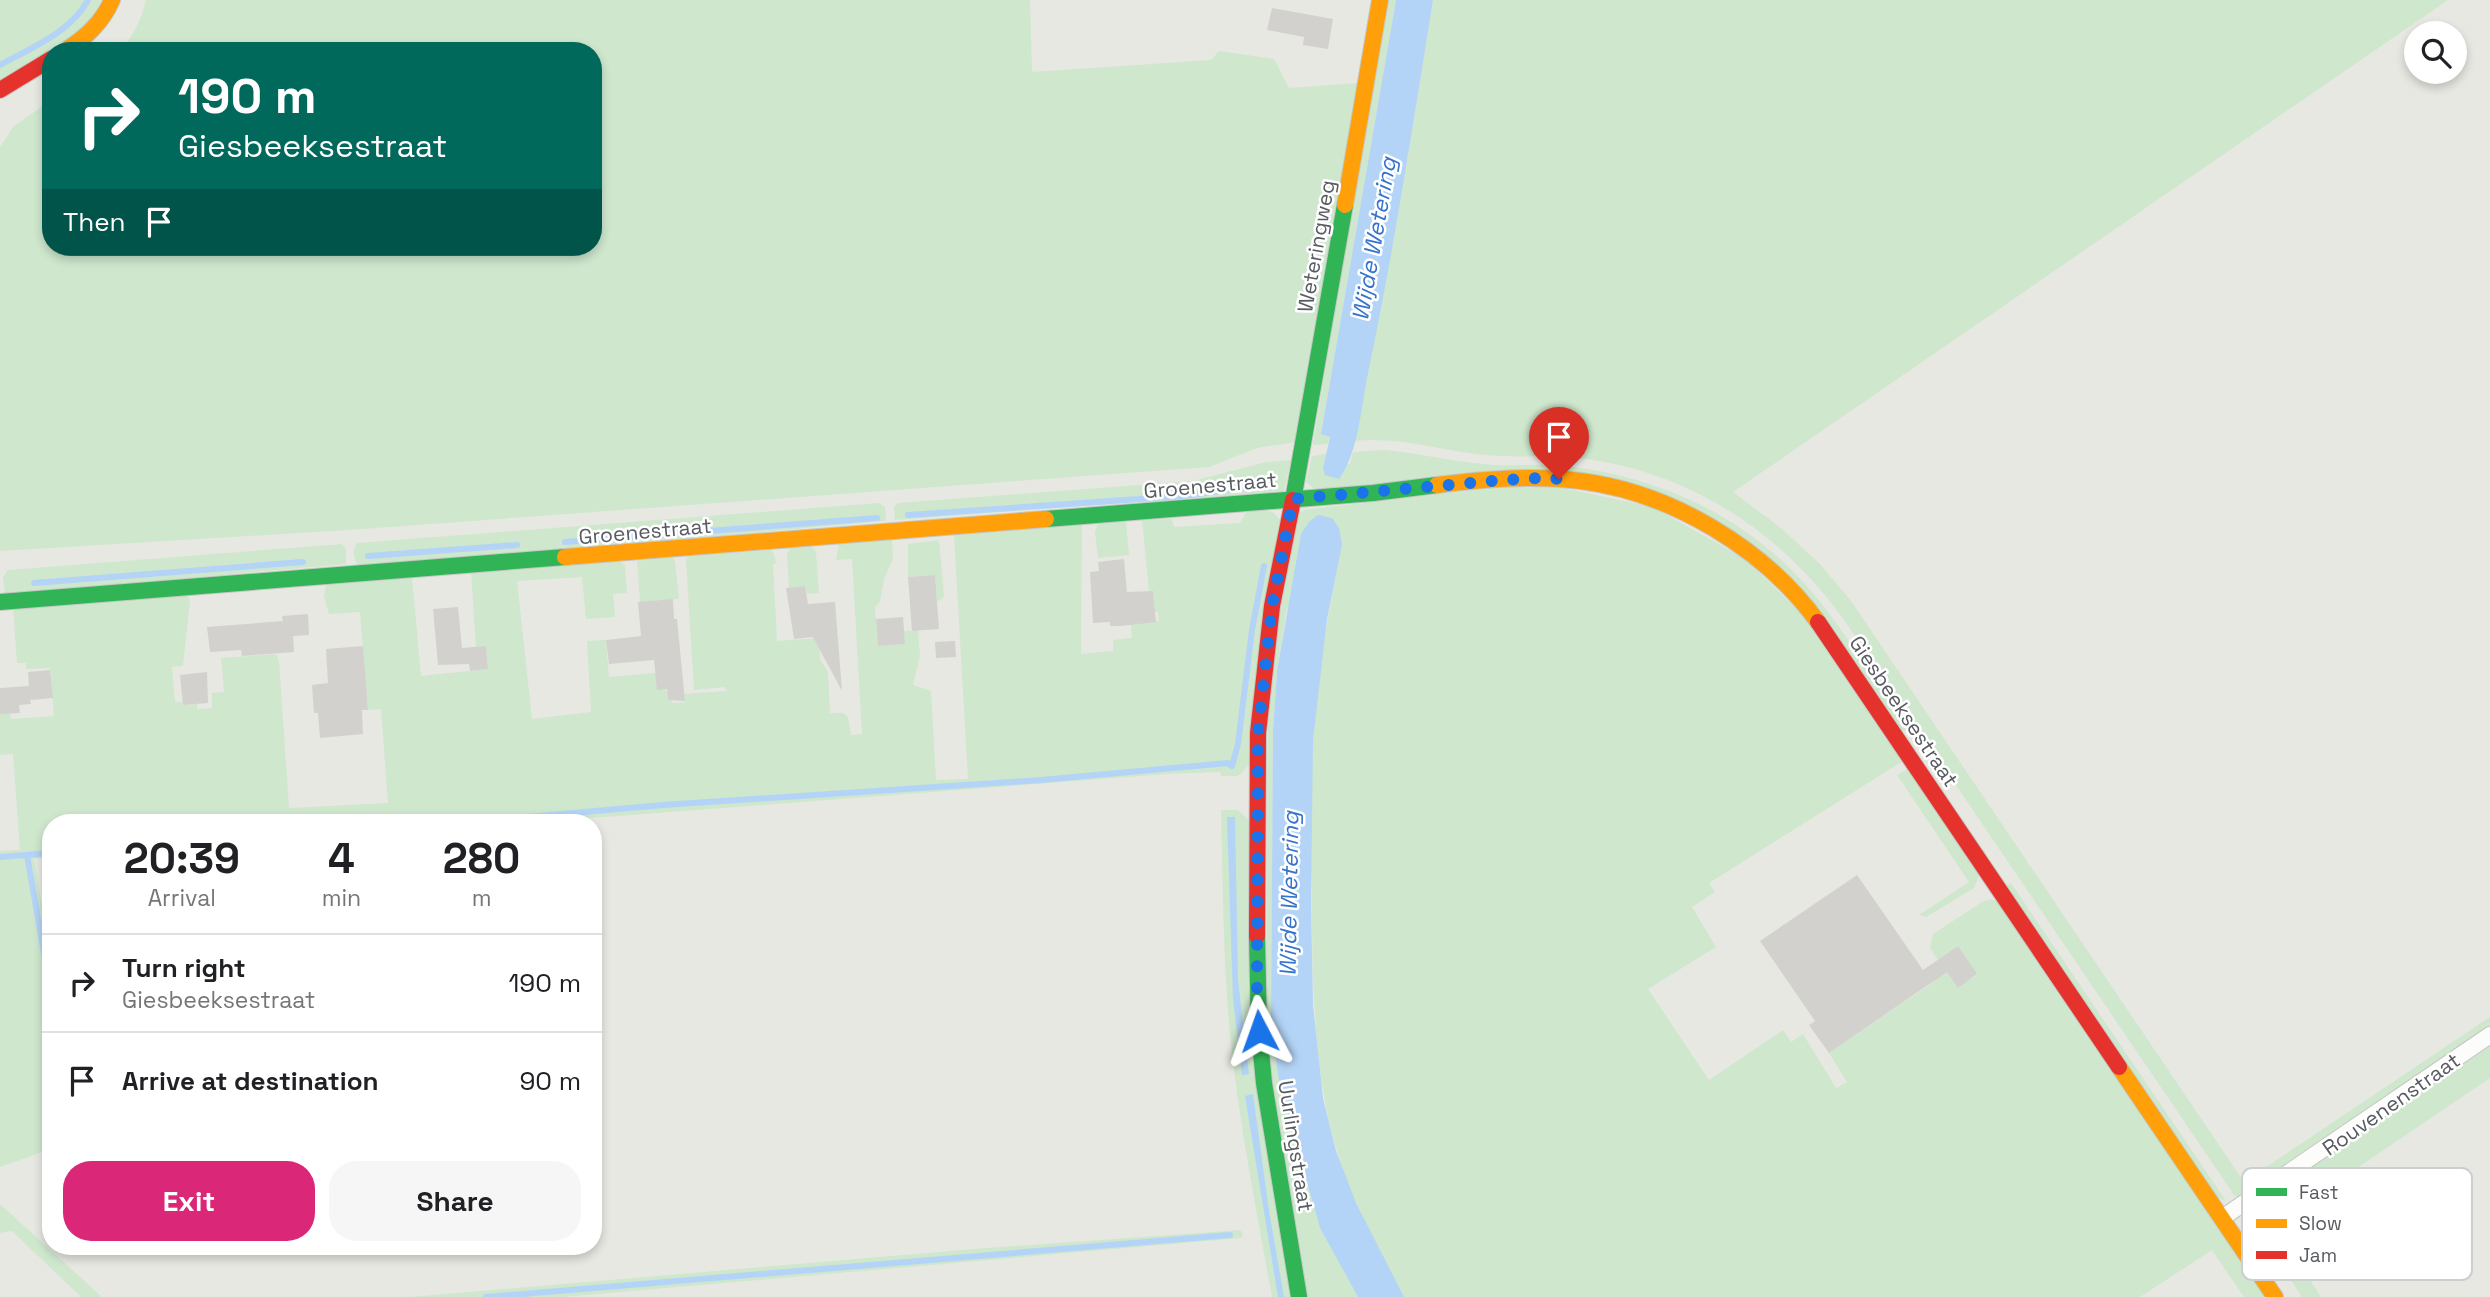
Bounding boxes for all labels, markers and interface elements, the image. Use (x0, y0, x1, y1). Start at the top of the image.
map controls (2404, 21, 2467, 84)
button: search (2404, 21, 2467, 84)
text: 190 m (178, 65, 316, 127)
icon: right (63, 70, 154, 161)
text: Giesbeeksestraat (178, 126, 447, 166)
water label: Wijde Wetering (1345, 154, 1403, 323)
street label: Weteringweg (1291, 178, 1341, 314)
icon: arrive (140, 203, 178, 241)
text: Then (63, 205, 126, 239)
pin (1529, 407, 1589, 479)
icon: arrive (1540, 418, 1578, 456)
street label: Groenestraat (1142, 466, 1278, 504)
street label: Groenestraat (577, 512, 713, 550)
street label: Giesbeeksestraat (1843, 630, 1965, 792)
water label: Wijde Wetering (1273, 810, 1305, 977)
text: 20:39 (124, 832, 240, 885)
text: 4 (328, 832, 355, 885)
text: 280 (443, 832, 520, 885)
text: Arrival (148, 883, 216, 913)
text: min (322, 883, 361, 913)
text: m (472, 883, 491, 913)
text: Turn right (122, 951, 246, 985)
icon: right (63, 964, 101, 1002)
text: 190 m (509, 966, 581, 1000)
text: Giesbeeksestraat (122, 985, 315, 1015)
position arrow (1222, 994, 1296, 1068)
street label: Rouvenenstraat (2317, 1047, 2465, 1161)
icon: arrive (63, 1062, 101, 1100)
text: Arrive at destination (122, 1064, 379, 1098)
text: 90 m (519, 1064, 581, 1098)
street label: Uurlingstraat (1272, 1078, 1320, 1214)
button: Exit (63, 1161, 315, 1241)
button: Share (329, 1161, 581, 1241)
legend (2242, 1168, 2472, 1280)
text: Fast (2299, 1180, 2339, 1205)
text: Slow (2299, 1211, 2342, 1236)
text: Jam (2299, 1243, 2337, 1268)

